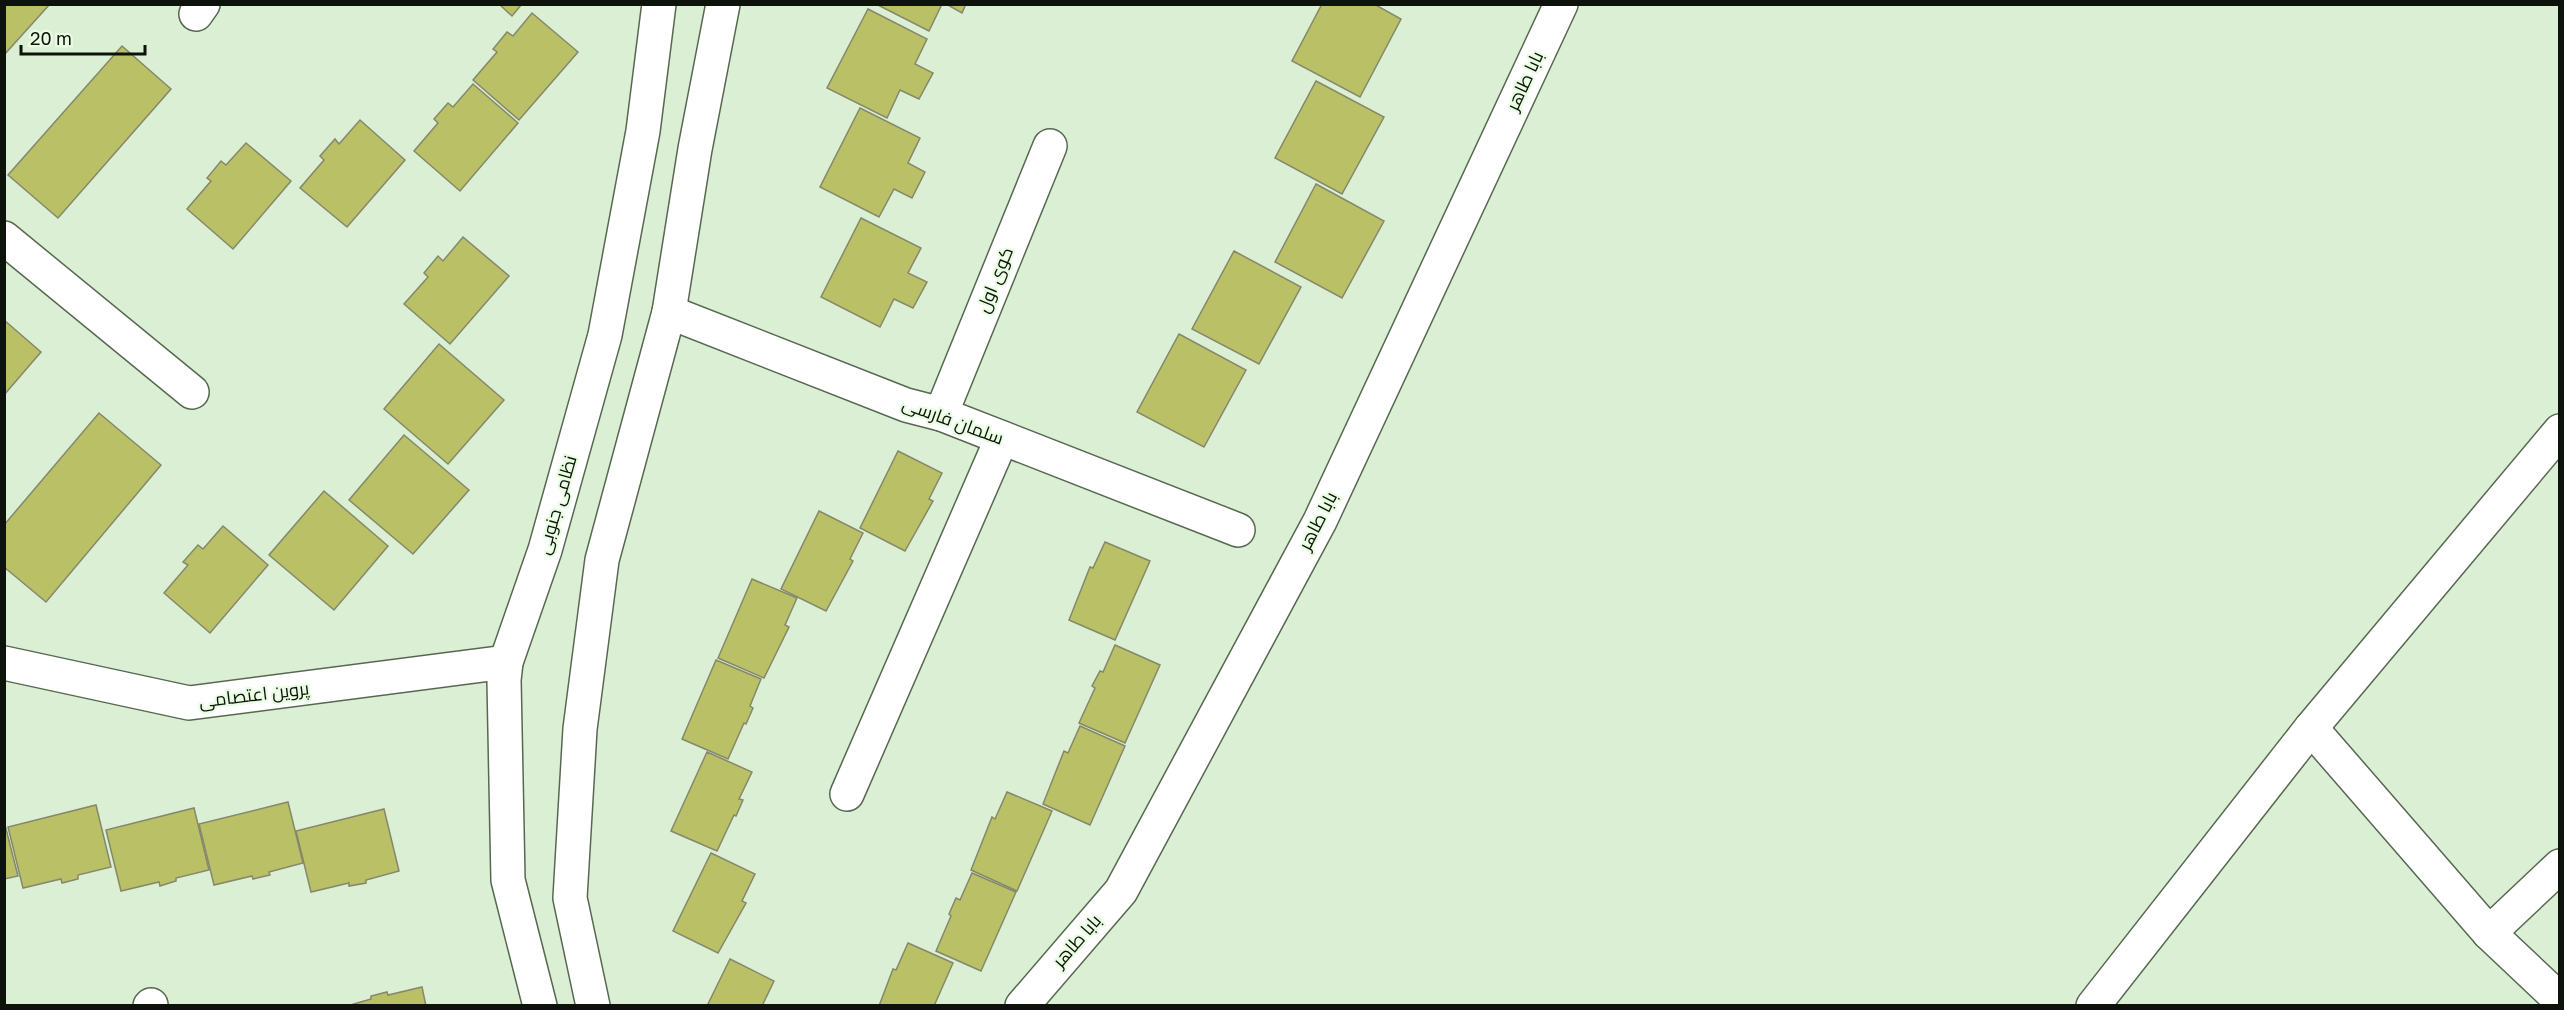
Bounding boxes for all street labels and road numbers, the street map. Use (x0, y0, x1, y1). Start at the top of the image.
street label: بابا طاهر (1500, 47, 1548, 115)
street label: کوی اول (971, 244, 1018, 316)
street label: سلمان فارسی (899, 392, 1007, 449)
street label: نظامی جنوبی (531, 453, 582, 557)
street label: بابا طاهر (1293, 487, 1342, 555)
street label: پروین اعتصامی (198, 676, 311, 714)
street label: بابا طاهر (1047, 909, 1106, 973)

